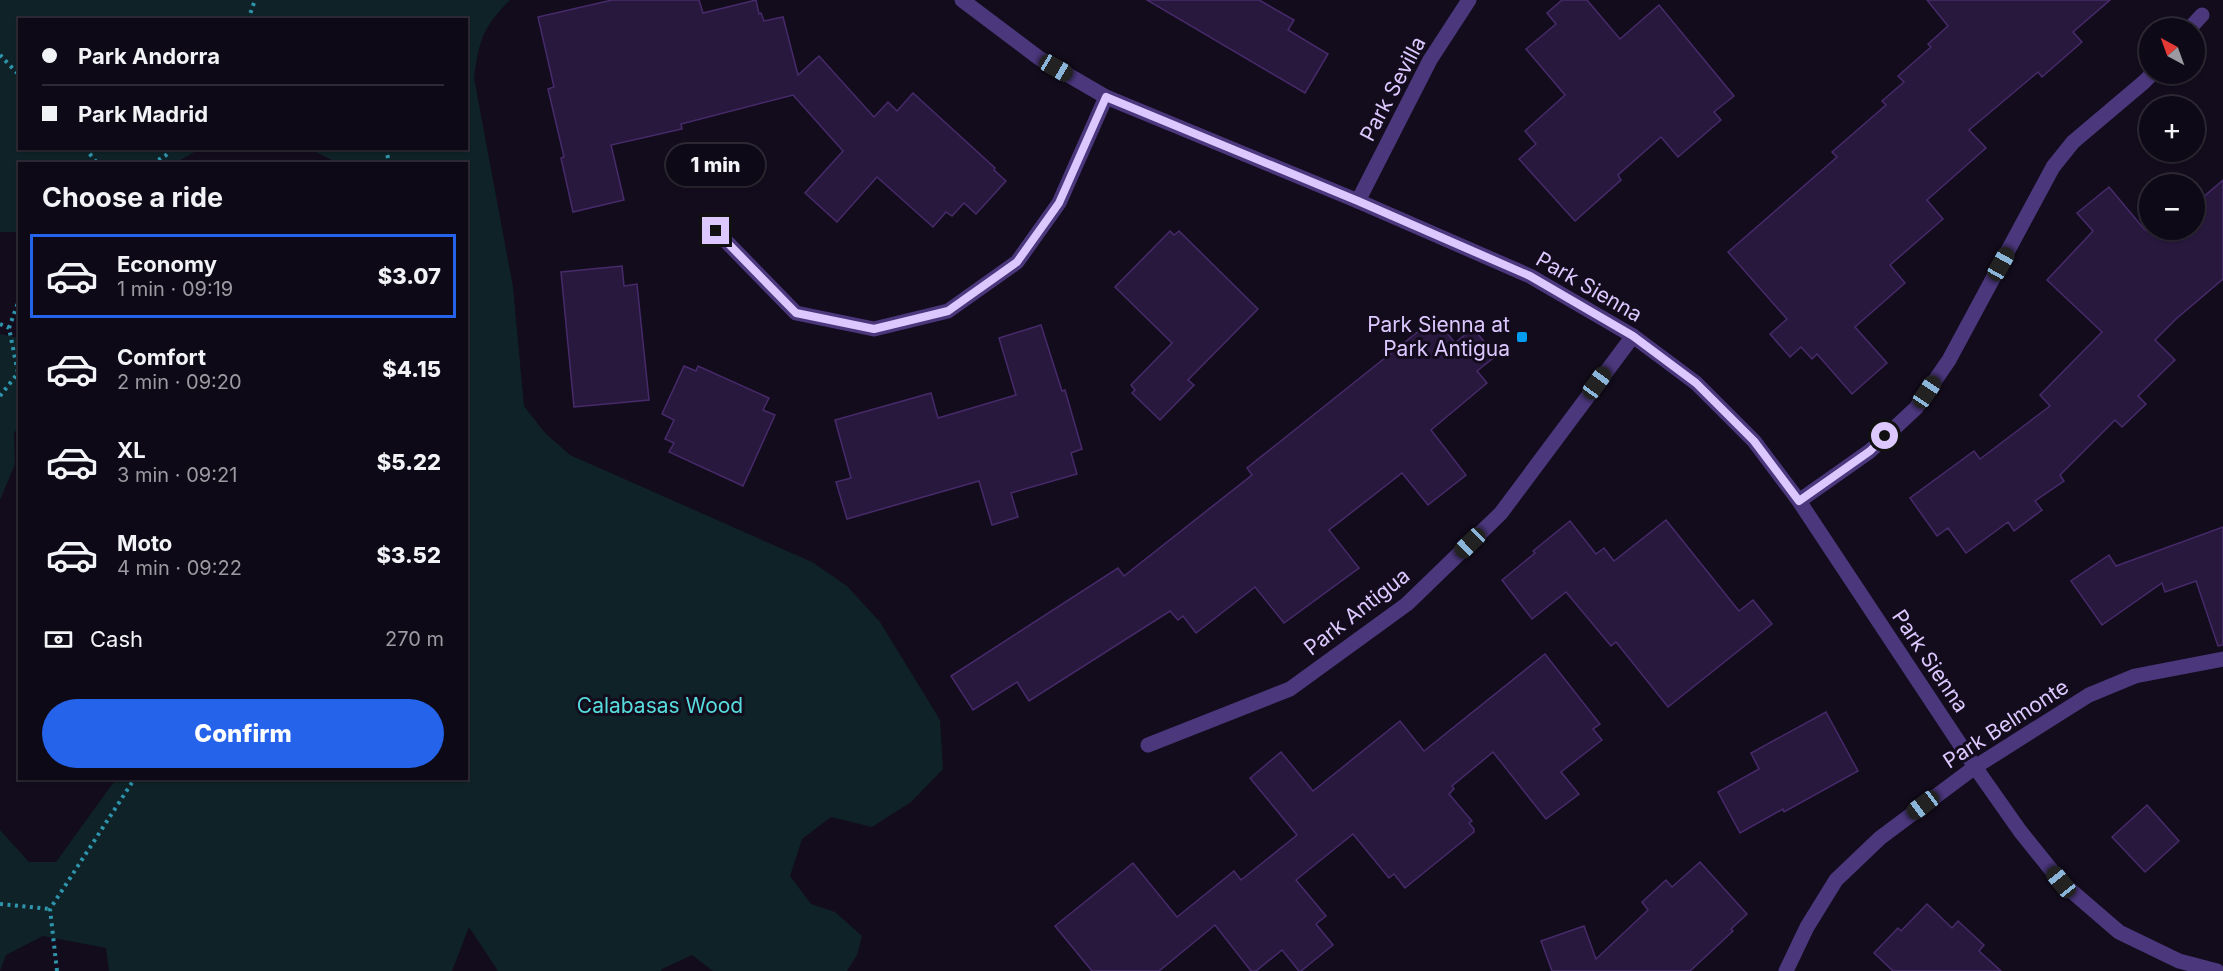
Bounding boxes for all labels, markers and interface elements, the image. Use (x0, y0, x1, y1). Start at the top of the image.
north arrow (2139, 18, 2205, 84)
map controls (2139, 18, 2205, 240)
street label: Park Sevilla (1355, 32, 1431, 145)
text: Park Andorra (78, 43, 220, 69)
car (1036, 51, 1076, 85)
button: + (2139, 96, 2205, 162)
text: Park Madrid (78, 101, 208, 127)
callout: 1 min (666, 144, 766, 186)
text: 1 min (690, 153, 741, 177)
button: − (2139, 174, 2205, 240)
text: Choose a ride (42, 181, 223, 214)
route end (702, 217, 729, 244)
car (1984, 244, 2018, 284)
street label: Park Sienna (1532, 246, 1647, 327)
icon: car (45, 249, 99, 303)
text: Economy (117, 251, 217, 277)
text: $3.07 (378, 263, 441, 289)
text: 1 min · 09:19 (117, 277, 233, 301)
place label: Park Sienna at Park Antigua (1367, 312, 1510, 361)
marker: Park Sienna at Park Antigua (1515, 330, 1529, 344)
icon: car (45, 342, 99, 396)
text: Comfort (117, 344, 206, 370)
text: $4.15 (382, 356, 441, 382)
car (1579, 363, 1615, 403)
text: 2 min · 09:20 (117, 370, 242, 394)
car (1909, 372, 1945, 412)
route start (1871, 422, 1898, 449)
icon: car (45, 435, 99, 489)
text: XL (117, 437, 146, 463)
text: $5.22 (377, 449, 441, 475)
text: 3 min · 09:21 (117, 463, 237, 487)
car (1451, 524, 1489, 562)
icon: car (45, 528, 99, 582)
text: Moto (117, 530, 172, 556)
text: $3.52 (376, 542, 441, 568)
text: 4 min · 09:22 (117, 556, 242, 580)
street label: Park Antigua (1299, 563, 1414, 660)
street label: Park Sienna (1887, 605, 1974, 717)
icon: cash (42, 623, 75, 656)
text: Cash (90, 626, 143, 652)
text: 270 m (385, 627, 444, 651)
street label: Park Belmonte (1938, 674, 2073, 773)
park label: Calabasas Wood (577, 693, 743, 718)
button: Confirm (42, 699, 444, 768)
car (1903, 787, 1943, 823)
car (2043, 862, 2079, 902)

